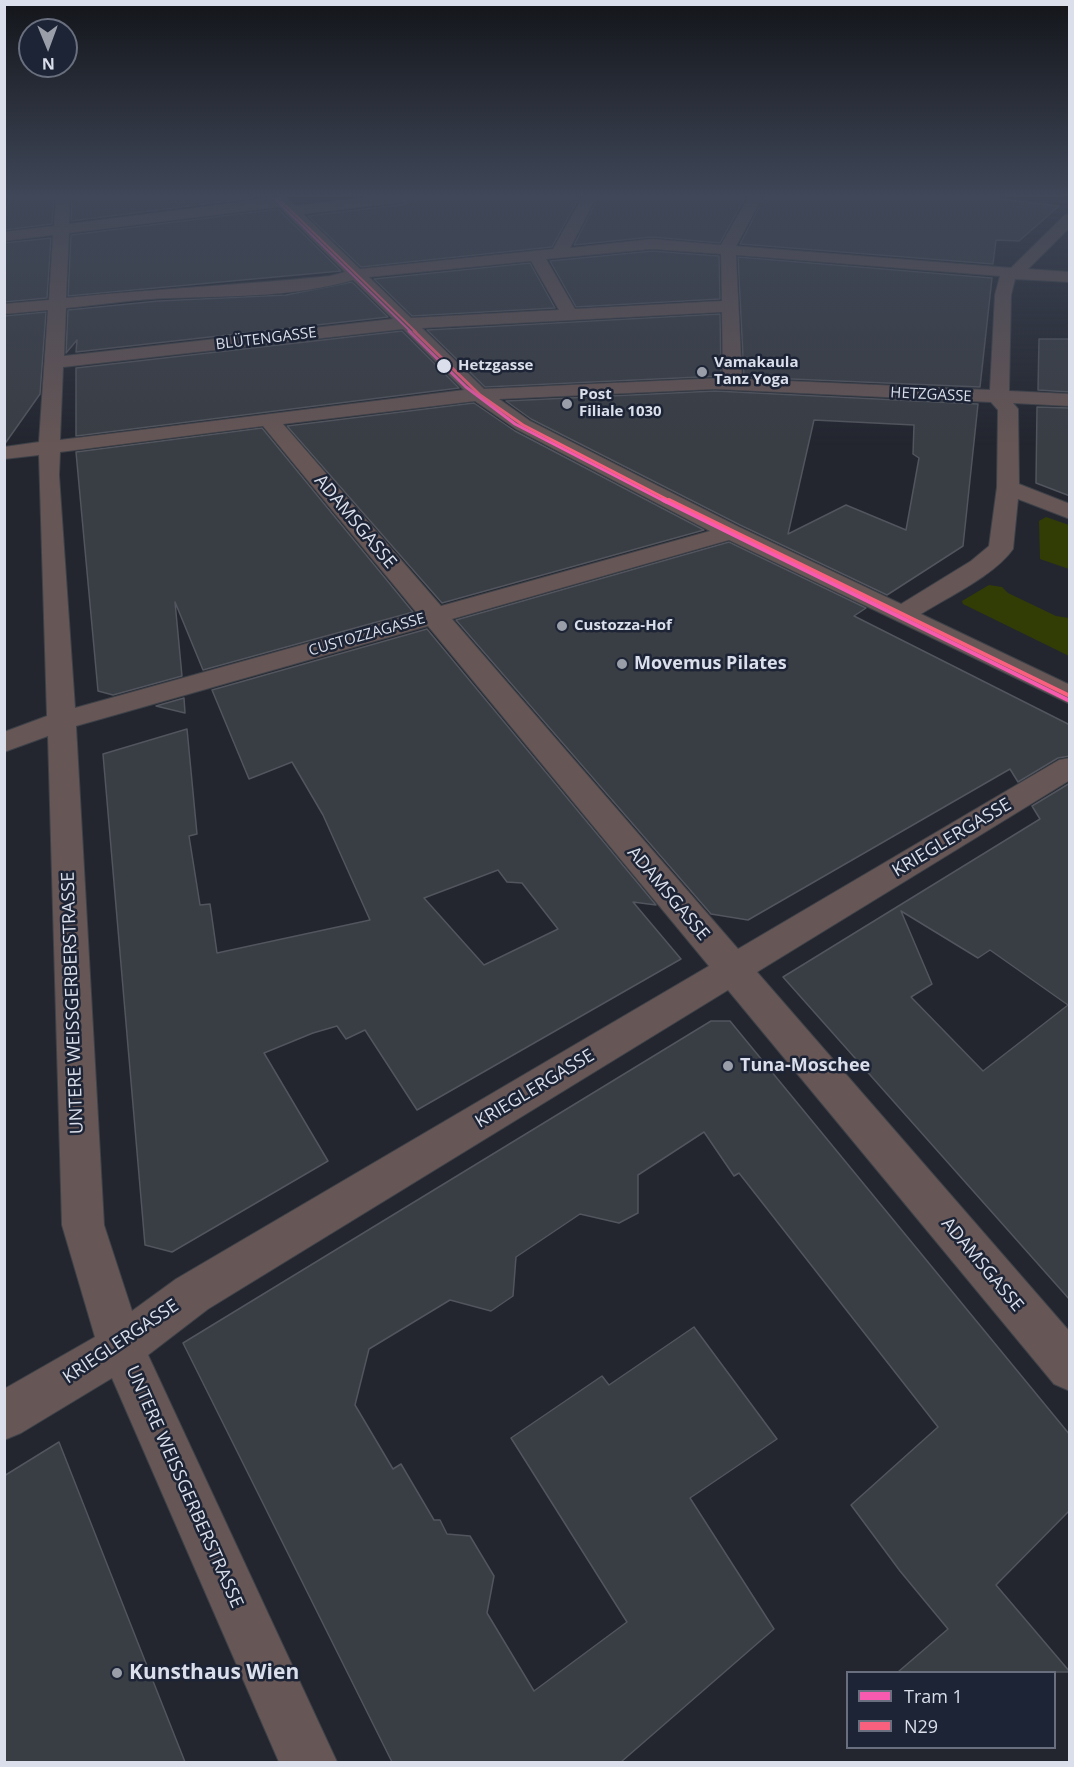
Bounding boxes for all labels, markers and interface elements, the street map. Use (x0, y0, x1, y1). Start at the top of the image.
north arrow (18, 18, 78, 78)
text: N (42, 53, 55, 75)
street label: BLÜTENGASSE (215, 324, 317, 354)
place label: Vamakaula Tanz Yoga (714, 354, 798, 389)
marker: Hetzgasse (435, 357, 453, 375)
place label: Hetzgasse (458, 357, 533, 375)
marker: Vamakaula Tanz Yoga (695, 365, 709, 379)
street label: HETZGASSE (890, 384, 972, 406)
place label: Post Filiale 1030 (579, 386, 662, 421)
marker: Post Filiale 1030 (560, 397, 574, 411)
street label: ADAMSGASSE (309, 471, 401, 573)
street label: CUSTOZZAGASSE (307, 610, 427, 660)
place label: Custozza-Hof (574, 617, 672, 635)
marker: Custozza-Hof (555, 619, 569, 633)
place label: Movemus Pilates (634, 653, 787, 675)
marker: Movemus Pilates (615, 657, 629, 671)
street label: KRIEGLERGASSE (889, 794, 1015, 882)
street label: ADAMSGASSE (622, 843, 714, 945)
street label: UNTERE WEISSGERBERSTRASSE (58, 871, 88, 1135)
street label: KRIEGLERGASSE (472, 1045, 598, 1133)
place label: Tuna-Moschee (740, 1055, 870, 1077)
marker: Tuna-Moschee (721, 1059, 735, 1073)
street label: ADAMSGASSE (936, 1214, 1028, 1316)
street label: KRIEGLERGASSE (59, 1295, 183, 1389)
street label: UNTERE WEISSGERBERSTRASSE (121, 1363, 247, 1611)
place label: Kunsthaus Wien (129, 1660, 299, 1686)
marker: Kunsthaus Wien (110, 1666, 124, 1680)
legend (846, 1671, 1056, 1749)
text: Tram 1 (904, 1684, 963, 1708)
text: N29 (904, 1714, 938, 1738)

